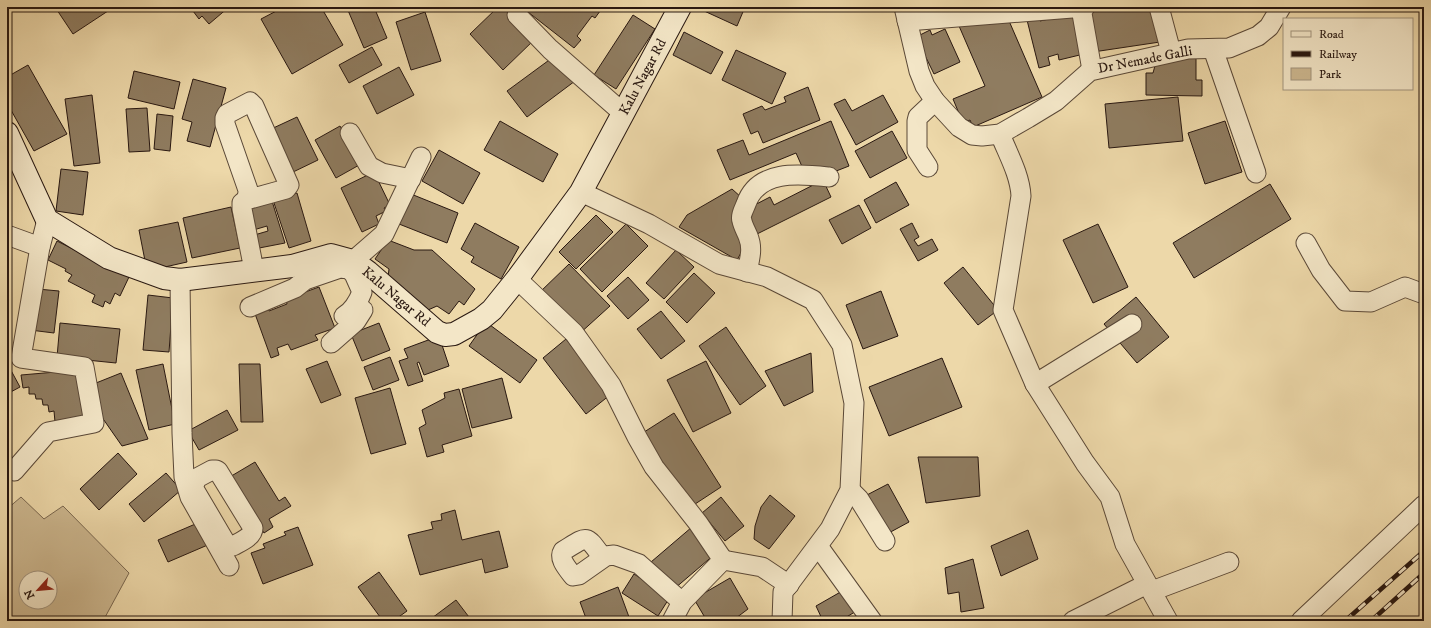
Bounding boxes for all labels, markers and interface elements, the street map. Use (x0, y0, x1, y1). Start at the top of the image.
legend (1283, 18, 1413, 90)
text: Road (1319, 27, 1344, 42)
street label: Kalu Nagar Rd (615, 36, 671, 118)
street label: Dr Nemade Galli (1096, 42, 1194, 78)
text: Railway (1319, 47, 1357, 62)
text: Park (1319, 67, 1341, 82)
street label: Kalu Nagar Rd (358, 263, 434, 331)
north arrow (18, 570, 58, 610)
text: N (22, 587, 38, 601)

